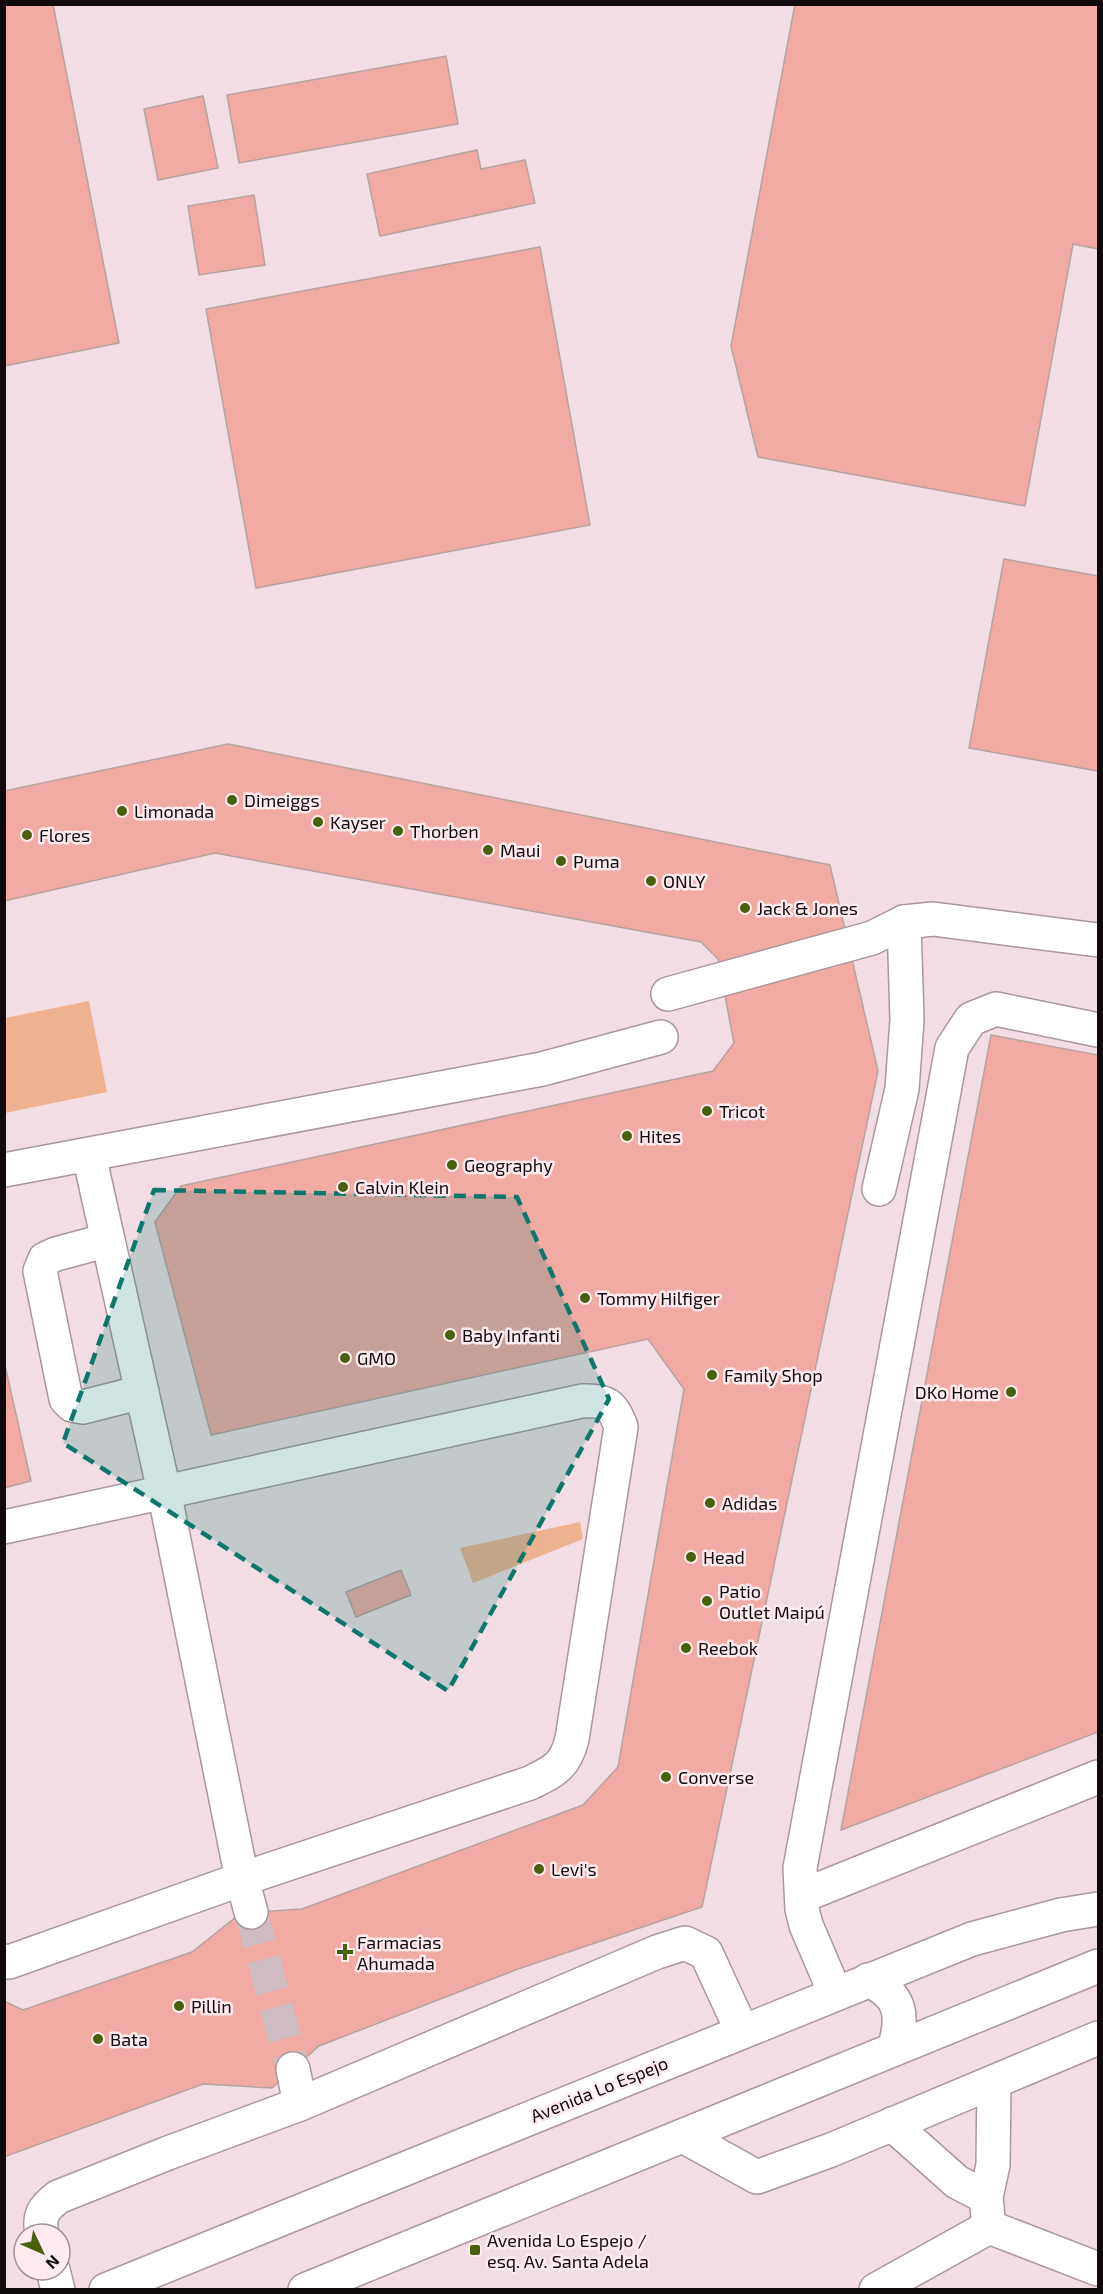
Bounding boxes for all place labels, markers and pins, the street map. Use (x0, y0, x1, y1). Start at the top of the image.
place label: Dimeiggs (244, 789, 320, 811)
marker: Dimeiggs (225, 793, 239, 807)
place label: Limonada (134, 800, 214, 822)
marker: Limonada (115, 804, 129, 818)
place label: Kayser (330, 811, 386, 833)
marker: Kayser (311, 815, 325, 829)
place label: Thorben (410, 820, 479, 842)
place label: Flores (39, 824, 90, 846)
marker: Thorben (391, 824, 405, 838)
marker: Flores (20, 828, 34, 842)
place label: Maui (500, 839, 540, 861)
marker: Maui (481, 843, 495, 857)
place label: Puma (573, 850, 620, 872)
marker: Puma (554, 854, 568, 868)
place label: ONLY (663, 870, 706, 892)
marker: ONLY (644, 874, 658, 888)
place label: Jack & Jones (757, 897, 858, 919)
marker: Jack & Jones (738, 901, 752, 915)
place label: Tricot (719, 1100, 765, 1122)
marker: Tricot (700, 1104, 714, 1118)
place label: Hites (639, 1125, 681, 1147)
marker: Hites (620, 1129, 634, 1143)
place label: Geography (464, 1154, 553, 1176)
marker: Geography (445, 1158, 459, 1172)
place label: Calvin Klein (355, 1176, 449, 1198)
marker: Calvin Klein (336, 1180, 350, 1194)
place label: Tommy Hilfiger (597, 1287, 720, 1309)
marker: Tommy Hilfiger (578, 1291, 592, 1305)
place label: Baby Infanti (462, 1324, 560, 1346)
marker: Baby Infanti (443, 1328, 457, 1342)
place label: GMO (357, 1347, 396, 1369)
marker: GMO (338, 1351, 352, 1365)
place label: Family Shop (724, 1364, 823, 1386)
marker: Family Shop (705, 1368, 719, 1382)
place label: DKo Home (915, 1381, 999, 1403)
marker: DKo Home (1004, 1385, 1018, 1399)
place label: Adidas (722, 1492, 777, 1514)
marker: Adidas (703, 1496, 717, 1510)
place label: Head (703, 1546, 745, 1568)
marker: Head (684, 1550, 698, 1564)
place label: Patio Outlet Maipú (719, 1580, 825, 1623)
marker: Patio Outlet Maipú (700, 1594, 714, 1608)
place label: Reebok (698, 1637, 758, 1659)
marker: Reebok (679, 1641, 693, 1655)
place label: Converse (678, 1766, 754, 1788)
marker: Converse (659, 1770, 673, 1784)
place label: Levi's (551, 1858, 597, 1880)
marker: Levi's (532, 1862, 546, 1876)
place label: Farmacias Ahumada (357, 1931, 441, 1974)
marker: Farmacias Ahumada (338, 1945, 352, 1959)
place label: Pillin (191, 1995, 232, 2017)
marker: Pillin (172, 1999, 186, 2013)
place label: Bata (110, 2028, 148, 2050)
marker: Bata (91, 2032, 105, 2046)
place label: Avenida Lo Espejo / esq. Av. Santa Adela (487, 2229, 649, 2272)
marker: Avenida Lo Espejo / esq. Av. Santa Adela (468, 2243, 482, 2257)

